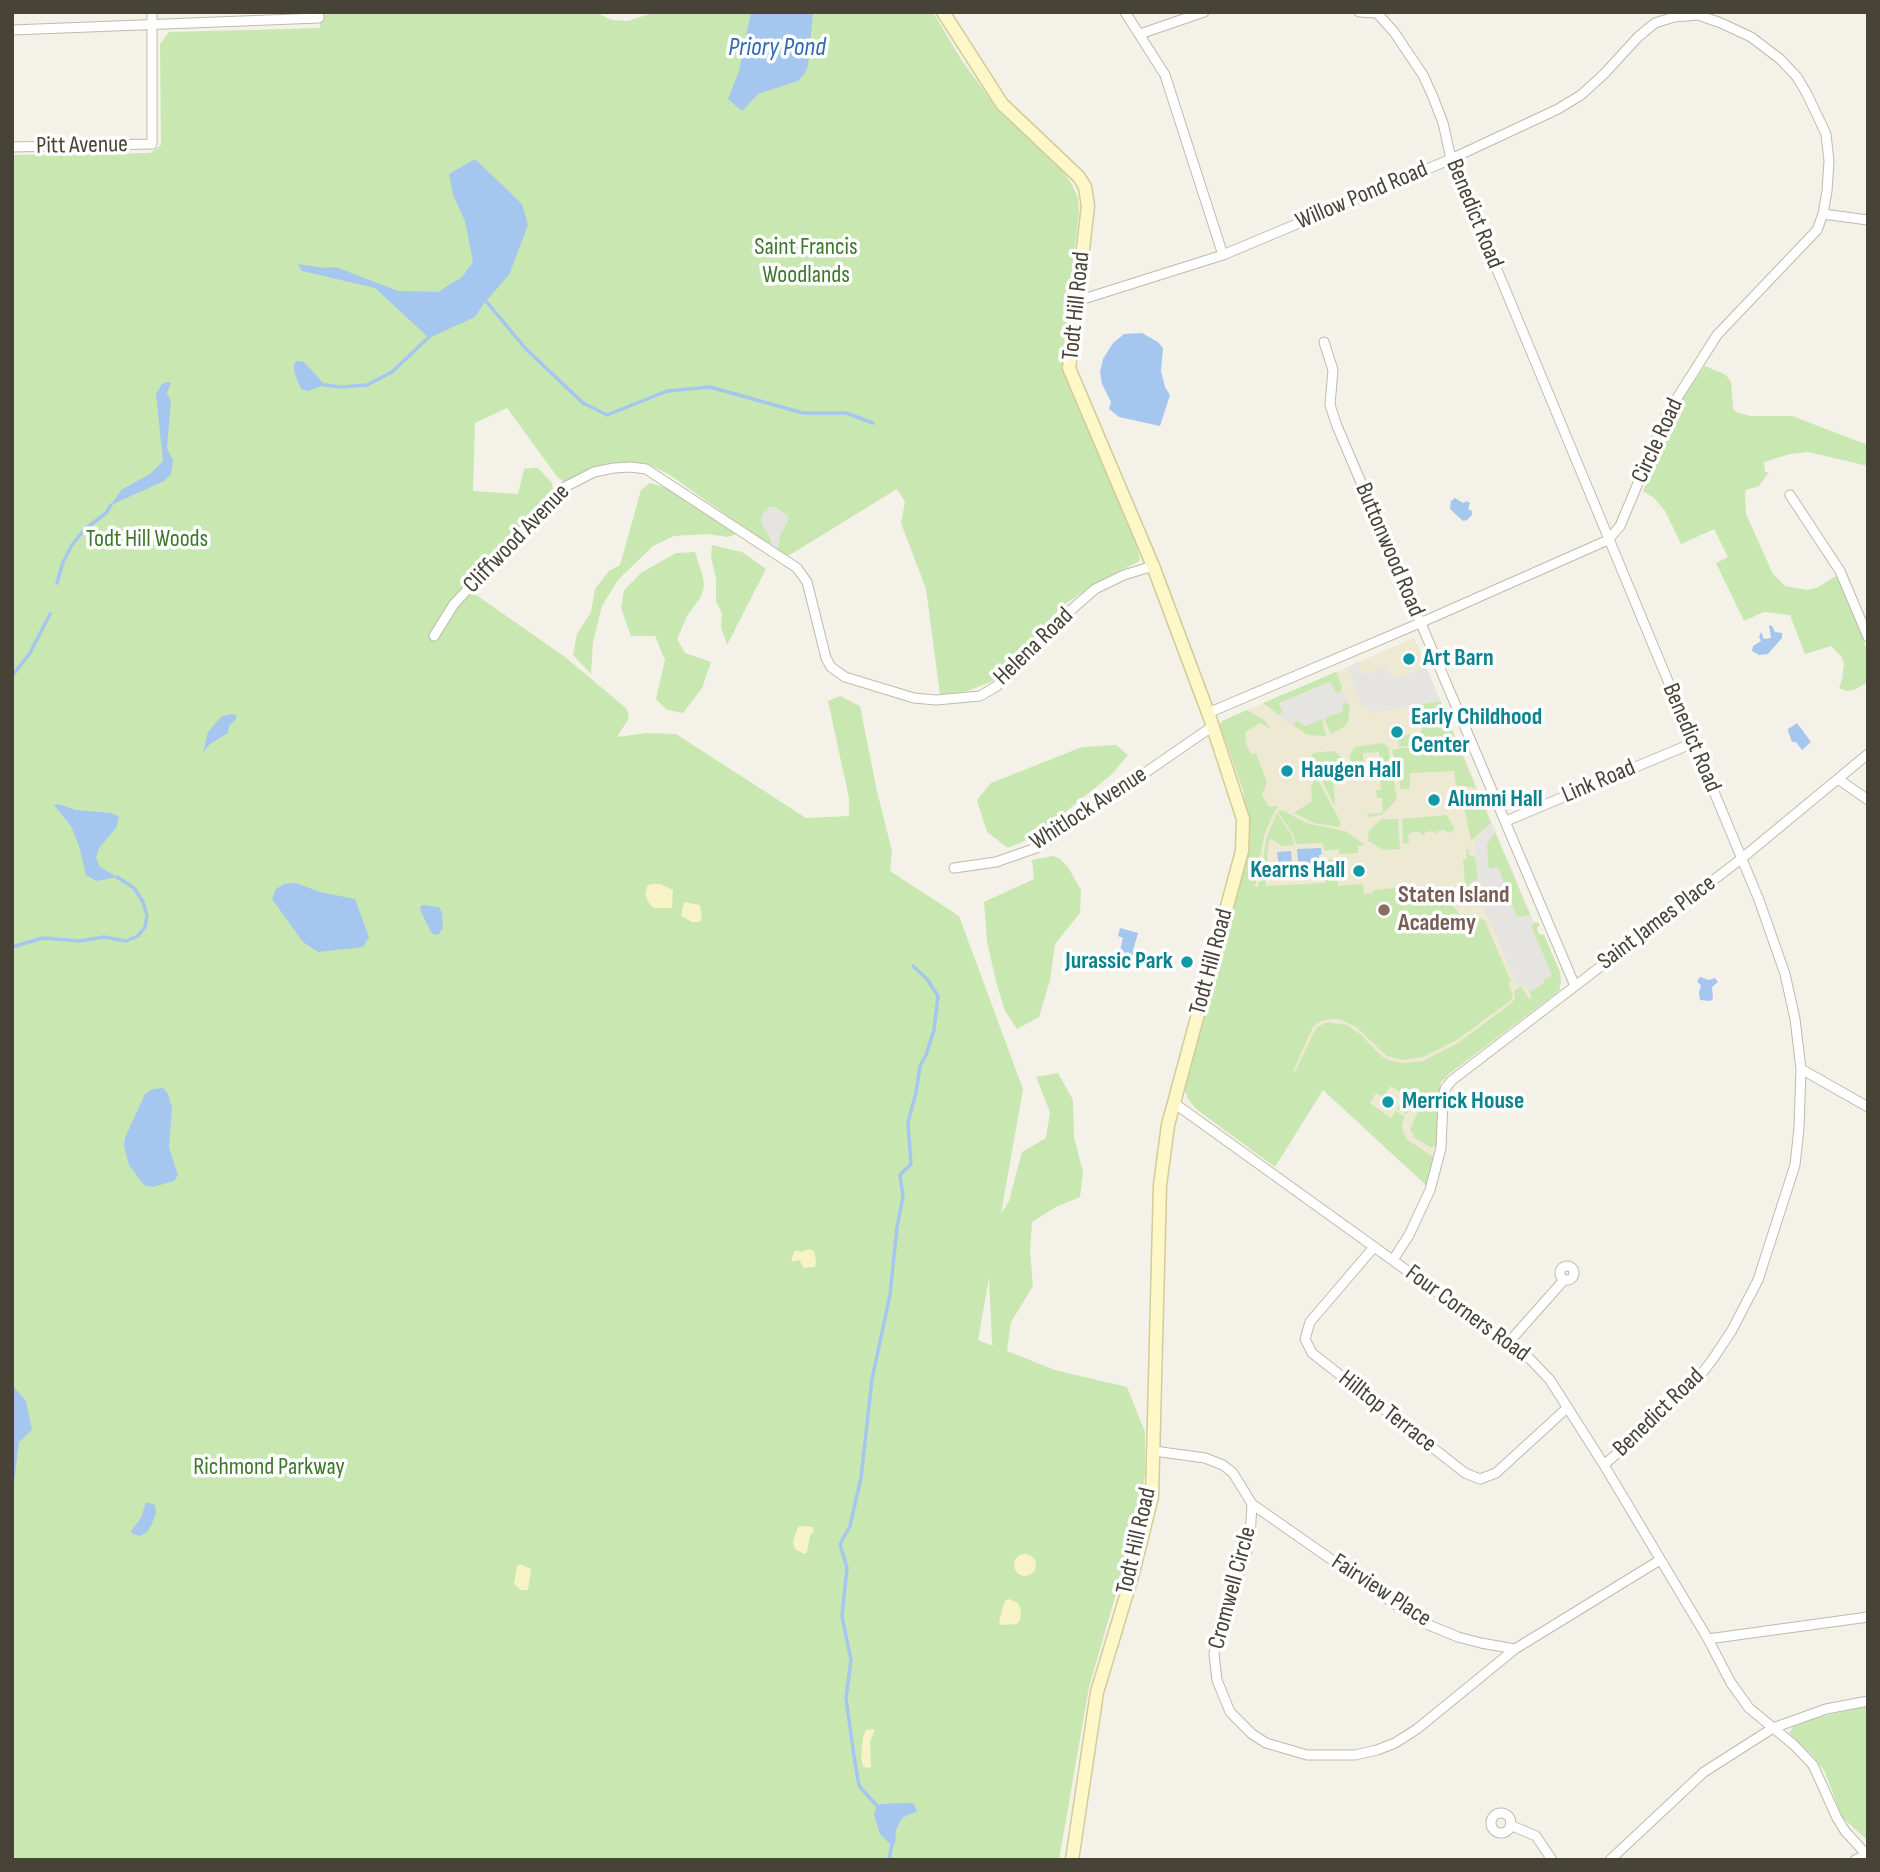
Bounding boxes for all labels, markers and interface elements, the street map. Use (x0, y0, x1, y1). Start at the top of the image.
water label: Priory Pond (728, 32, 826, 64)
street label: Pitt Avenue (36, 131, 128, 161)
street label: Willow Pond Road (1292, 155, 1432, 237)
street label: Benedict Road (1439, 155, 1509, 273)
park label: Saint Francis Woodlands (754, 234, 858, 290)
street label: Todt Hill Road (1057, 250, 1097, 362)
street label: Circle Road (1626, 394, 1690, 488)
street label: Cliffwood Avenue (458, 478, 576, 600)
street label: Buttonwood Road (1348, 479, 1430, 621)
park label: Todt Hill Woods (86, 526, 208, 554)
street label: Helena Road (988, 602, 1080, 692)
place label: Art Barn (1423, 645, 1494, 673)
marker: Art Barn (1401, 651, 1417, 667)
street label: Benedict Road (1655, 679, 1727, 797)
place label: Early Childhood Center (1411, 704, 1542, 760)
marker: Early Childhood Center (1389, 724, 1405, 740)
street label: Link Road (1558, 754, 1640, 810)
place label: Haugen Hall (1301, 757, 1401, 785)
street label: Whitlock Avenue (1025, 761, 1153, 857)
marker: Haugen Hall (1279, 763, 1295, 779)
place label: Alumni Hall (1448, 786, 1543, 814)
marker: Alumni Hall (1426, 792, 1442, 808)
place label: Kearns Hall (1250, 857, 1345, 885)
marker: Kearns Hall (1351, 863, 1367, 879)
street label: Saint James Place (1592, 869, 1722, 977)
place label: Staten Island Academy (1398, 882, 1509, 938)
marker: Staten Island Academy (1376, 902, 1392, 918)
street label: Todt Hill Road (1184, 906, 1240, 1018)
place label: Jurassic Park (1065, 948, 1173, 976)
marker: Jurassic Park (1179, 954, 1195, 970)
place label: Merrick House (1402, 1088, 1524, 1116)
marker: Merrick House (1380, 1094, 1396, 1110)
street label: Four Corners Road (1399, 1259, 1535, 1369)
street label: Benedict Road (1608, 1363, 1710, 1463)
street label: Hilltop Terrace (1332, 1365, 1442, 1459)
park label: Richmond Parkway (193, 1454, 345, 1482)
street label: Todt Hill Road (1111, 1485, 1163, 1597)
street label: Cromwell Circle (1203, 1524, 1263, 1652)
street label: Fairview Place (1326, 1548, 1436, 1634)

